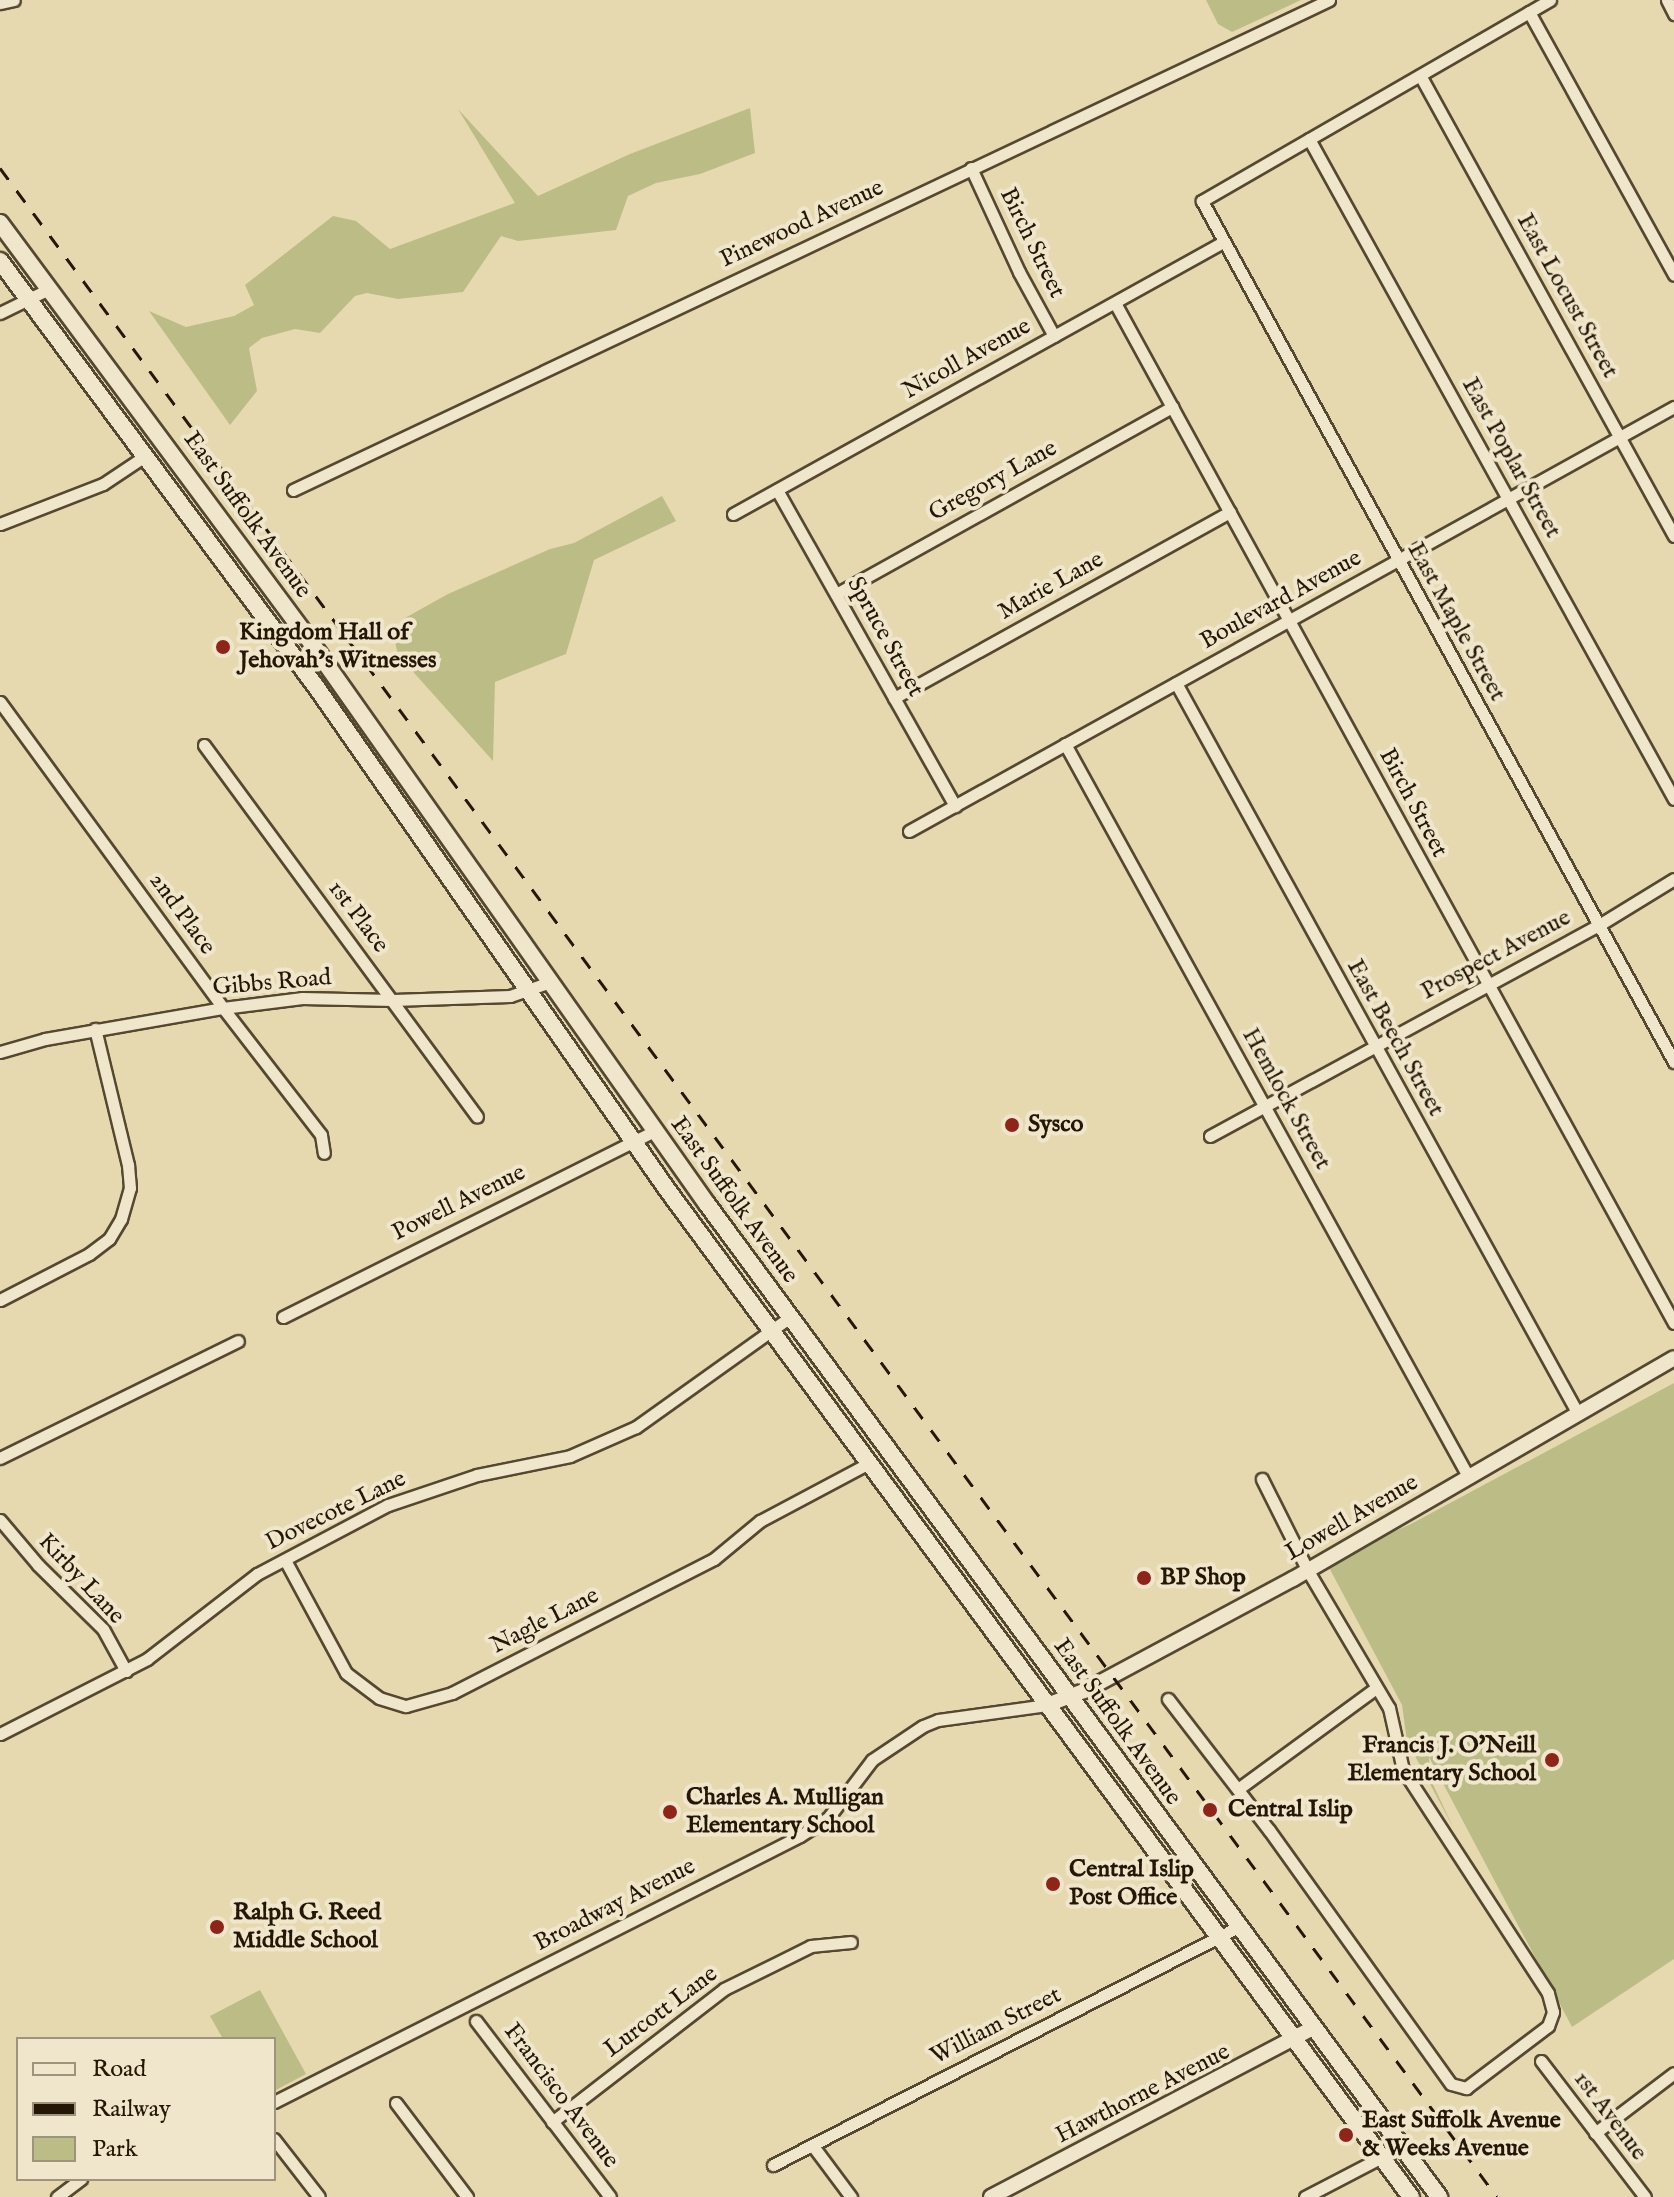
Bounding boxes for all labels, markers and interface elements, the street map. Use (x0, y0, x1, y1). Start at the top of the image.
street label: Pinewood Avenue (716, 174, 888, 274)
street label: Birch Street (993, 183, 1071, 303)
street label: East Locust Street (1510, 209, 1624, 383)
street label: Nicoll Avenue (898, 312, 1036, 406)
street label: East Poplar Street (1455, 373, 1567, 543)
street label: East Suffolk Avenue (177, 426, 317, 604)
street label: Gregory Lane (924, 434, 1062, 528)
street label: East Maple Street (1400, 538, 1512, 706)
street label: Boulevard Avenue (1195, 544, 1367, 656)
street label: Marie Lane (993, 545, 1109, 627)
street label: Spruce Street (840, 572, 930, 702)
place label: Kingdom Hall of Jehovah’s Witnesses (239, 619, 436, 675)
marker: Kingdom Hall of Jehovah’s Witnesses (214, 638, 232, 656)
street label: Birch Street (1372, 744, 1454, 862)
street label: 2nd Place (143, 867, 221, 961)
street label: 1st Place (322, 875, 394, 959)
street label: Prospect Avenue (1416, 904, 1576, 1006)
street label: East Beech Street (1340, 955, 1450, 1121)
street label: Gibbs Road (211, 963, 333, 1003)
street label: Hemlock Street (1235, 1023, 1337, 1175)
street label: East Suffolk Avenue (664, 1111, 804, 1289)
place label: Sysco (1028, 1111, 1084, 1139)
marker: Sysco (1003, 1116, 1021, 1134)
street label: Powell Avenue (388, 1158, 530, 1248)
street label: Dovecote Lane (261, 1465, 411, 1557)
street label: Lowell Avenue (1281, 1468, 1423, 1568)
street label: Kirby Lane (32, 1528, 130, 1630)
place label: BP Shop (1160, 1564, 1246, 1592)
marker: BP Shop (1135, 1569, 1153, 1587)
street label: Nagle Lane (486, 1582, 604, 1660)
street label: East Suffolk Avenue (1047, 1633, 1187, 1811)
place label: Francis J. O'Neill Elementary School (1348, 1732, 1536, 1788)
marker: Francis J. O'Neill Elementary School (1543, 1751, 1561, 1769)
place label: Charles A. Mulligan Elementary School (686, 1784, 884, 1840)
place label: Central Islip (1228, 1796, 1353, 1824)
marker: Central Islip (1199, 1799, 1221, 1821)
marker: Charles A. Mulligan Elementary School (661, 1803, 679, 1821)
street label: Broadway Avenue (530, 1852, 700, 1958)
place label: Central Islip Post Office (1069, 1856, 1194, 1912)
marker: Central Islip Post Office (1044, 1875, 1062, 1893)
place label: Ralph G. Reed Middle School (233, 1899, 381, 1955)
marker: Ralph G. Reed Middle School (208, 1918, 226, 1936)
street label: Lurcott Lane (599, 1960, 723, 2064)
street label: William Street (926, 1981, 1066, 2071)
street label: Francisco Avenue (497, 2018, 625, 2174)
legend (16, 2037, 276, 2181)
street label: Hawthorne Avenue (1051, 2038, 1235, 2150)
text: Road (92, 2054, 146, 2085)
street label: 1st Avenue (1567, 2066, 1653, 2166)
text: Railway (92, 2094, 171, 2125)
place label: East Suffolk Avenue & Weeks Avenue (1362, 2107, 1561, 2163)
marker: East Suffolk Avenue & Weeks Avenue (1337, 2126, 1355, 2144)
text: Park (92, 2134, 138, 2165)

